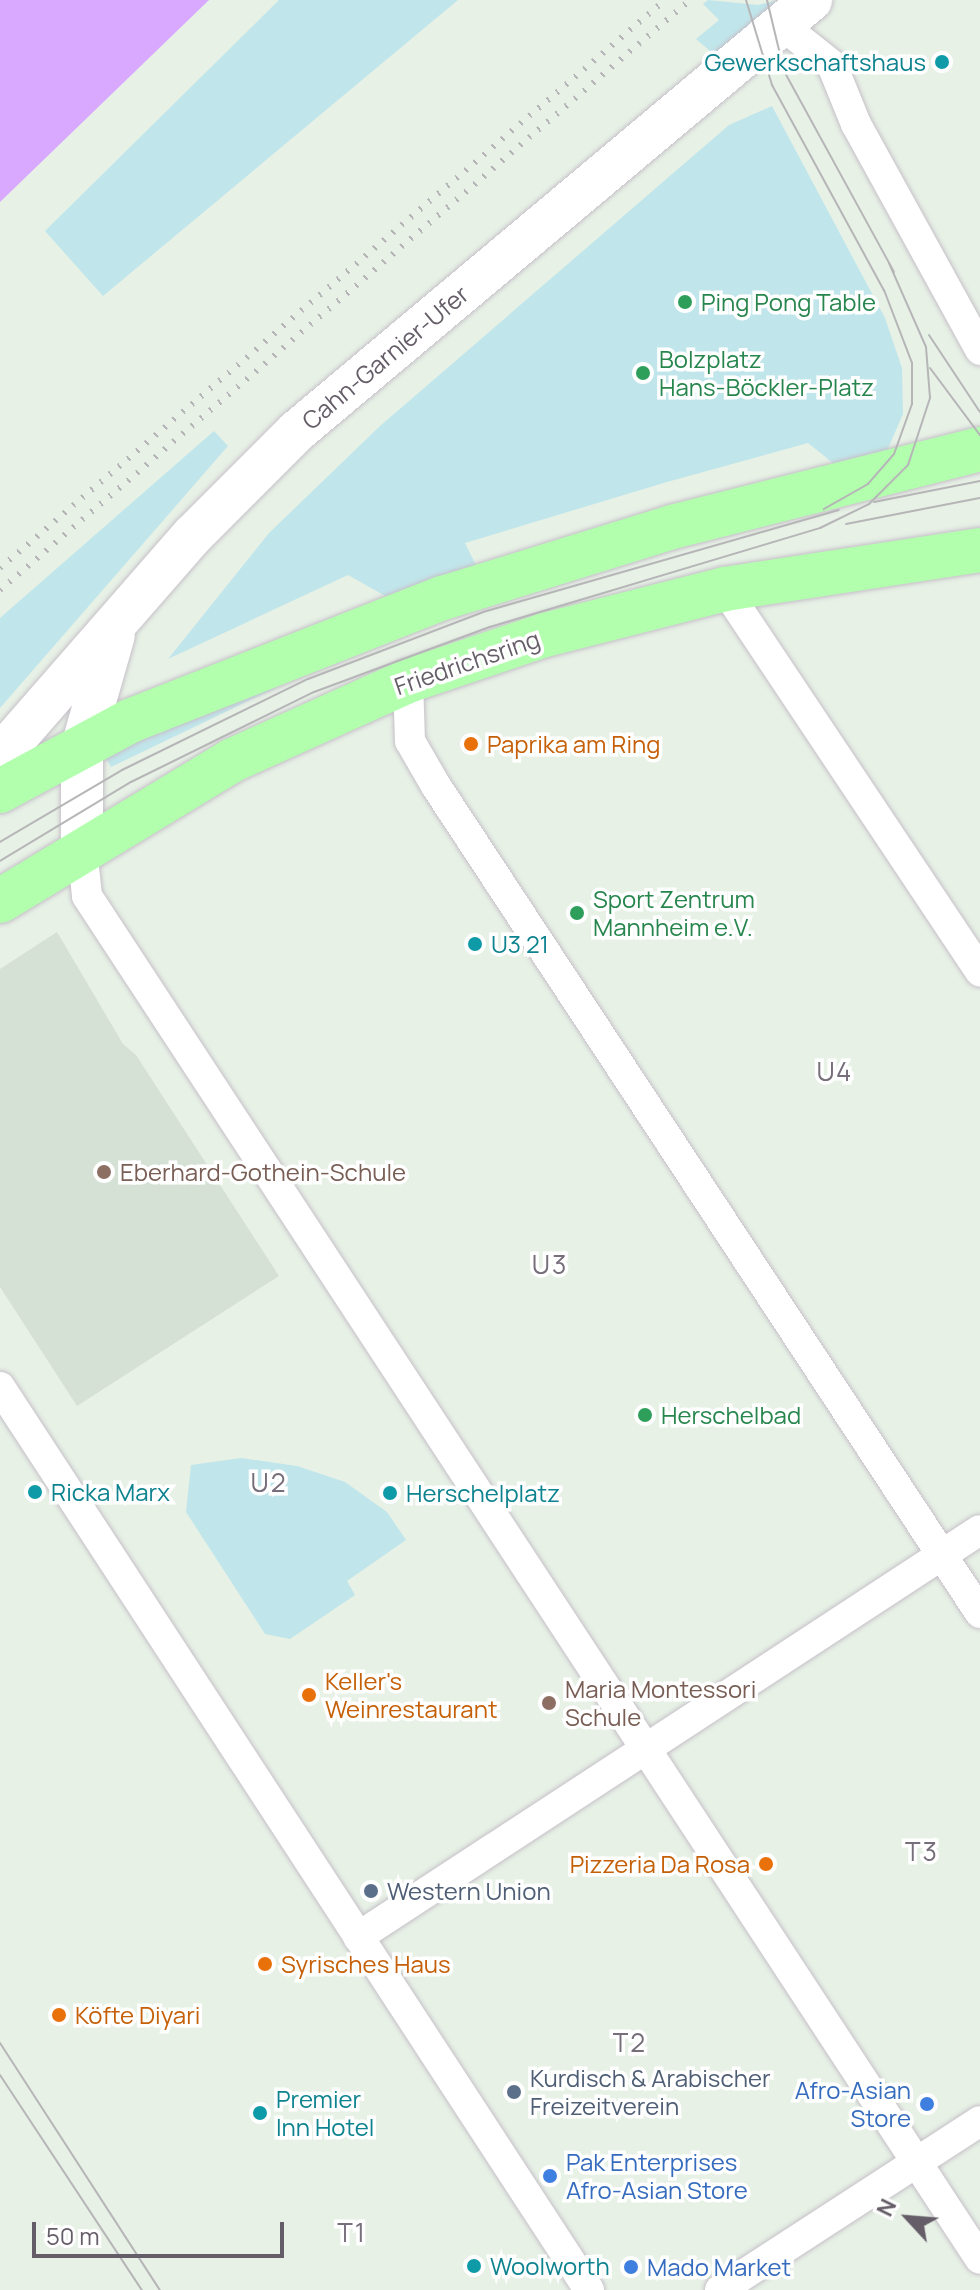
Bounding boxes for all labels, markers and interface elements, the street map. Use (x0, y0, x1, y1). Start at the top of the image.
place label: Gewerkschaftshaus (705, 48, 926, 76)
marker: Gewerkschaftshaus (933, 53, 951, 71)
street label: Cahn-Garnier-Ufer (296, 279, 474, 435)
place label: Ping Pong Table (701, 288, 876, 316)
marker: Ping Pong Table (676, 293, 694, 311)
place label: Bolzplatz Hans-Böckler-Platz (659, 345, 874, 401)
marker: Bolzplatz Hans-Böckler-Platz (634, 364, 652, 382)
street label: Friedrichsring (391, 624, 543, 700)
place label: Paprika am Ring (487, 730, 660, 758)
marker: Paprika am Ring (462, 735, 480, 753)
place label: Sport Zentrum Mannheim e.V. (593, 885, 755, 941)
marker: Sport Zentrum Mannheim e.V. (568, 904, 586, 922)
place label: U3 21 (491, 930, 549, 958)
marker: U3 21 (466, 935, 484, 953)
district label: U4 (817, 1056, 853, 1088)
place label: Eberhard-Gothein-Schule (120, 1158, 406, 1186)
marker: Eberhard-Gothein-Schule (95, 1163, 113, 1181)
district label: U3 (532, 1249, 568, 1281)
place label: Herschelbad (661, 1401, 801, 1429)
marker: Herschelbad (636, 1406, 654, 1424)
district label: U2 (250, 1467, 288, 1499)
place label: Ricka Marx (51, 1478, 170, 1506)
place label: Herschelplatz (406, 1479, 560, 1507)
marker: Ricka Marx (26, 1483, 44, 1501)
marker: Herschelplatz (381, 1484, 399, 1502)
place label: Keller's Weinrestaurant (325, 1667, 498, 1723)
place label: Maria Montessori Schule (565, 1675, 756, 1731)
marker: Keller's Weinrestaurant (300, 1686, 318, 1704)
marker: Maria Montessori Schule (540, 1694, 558, 1712)
district label: T3 (905, 1836, 939, 1868)
place label: Pizzeria Da Rosa (570, 1850, 750, 1878)
marker: Pizzeria Da Rosa (757, 1855, 775, 1873)
place label: Western Union (387, 1877, 551, 1905)
marker: Western Union (362, 1882, 380, 1900)
place label: Syrisches Haus (281, 1950, 451, 1978)
marker: Syrisches Haus (256, 1955, 274, 1973)
place label: Köfte Diyari (75, 2001, 200, 2029)
marker: Köfte Diyari (50, 2006, 68, 2024)
district label: T2 (613, 2027, 647, 2059)
place label: Kurdisch & Arabischer Freizeitverein (530, 2064, 771, 2120)
place label: Afro-Asian Store (795, 2076, 911, 2132)
marker: Kurdisch & Arabischer Freizeitverein (505, 2083, 523, 2101)
place label: Premier Inn Hotel (276, 2085, 374, 2141)
marker: Afro-Asian Store (918, 2095, 936, 2113)
marker: Premier Inn Hotel (251, 2104, 269, 2122)
place label: Pak Enterprises Afro-Asian Store (566, 2148, 748, 2204)
marker: Pak Enterprises Afro-Asian Store (541, 2167, 559, 2185)
north arrow (868, 2178, 948, 2258)
text: N (869, 2194, 903, 2221)
scale bar (36, 2206, 288, 2256)
district label: T1 (337, 2217, 367, 2249)
text: 50 m (46, 2219, 100, 2252)
place label: Woolworth (490, 2252, 610, 2280)
place label: Mado Market (647, 2253, 791, 2281)
marker: Woolworth (465, 2257, 483, 2275)
marker: Mado Market (622, 2258, 640, 2276)

